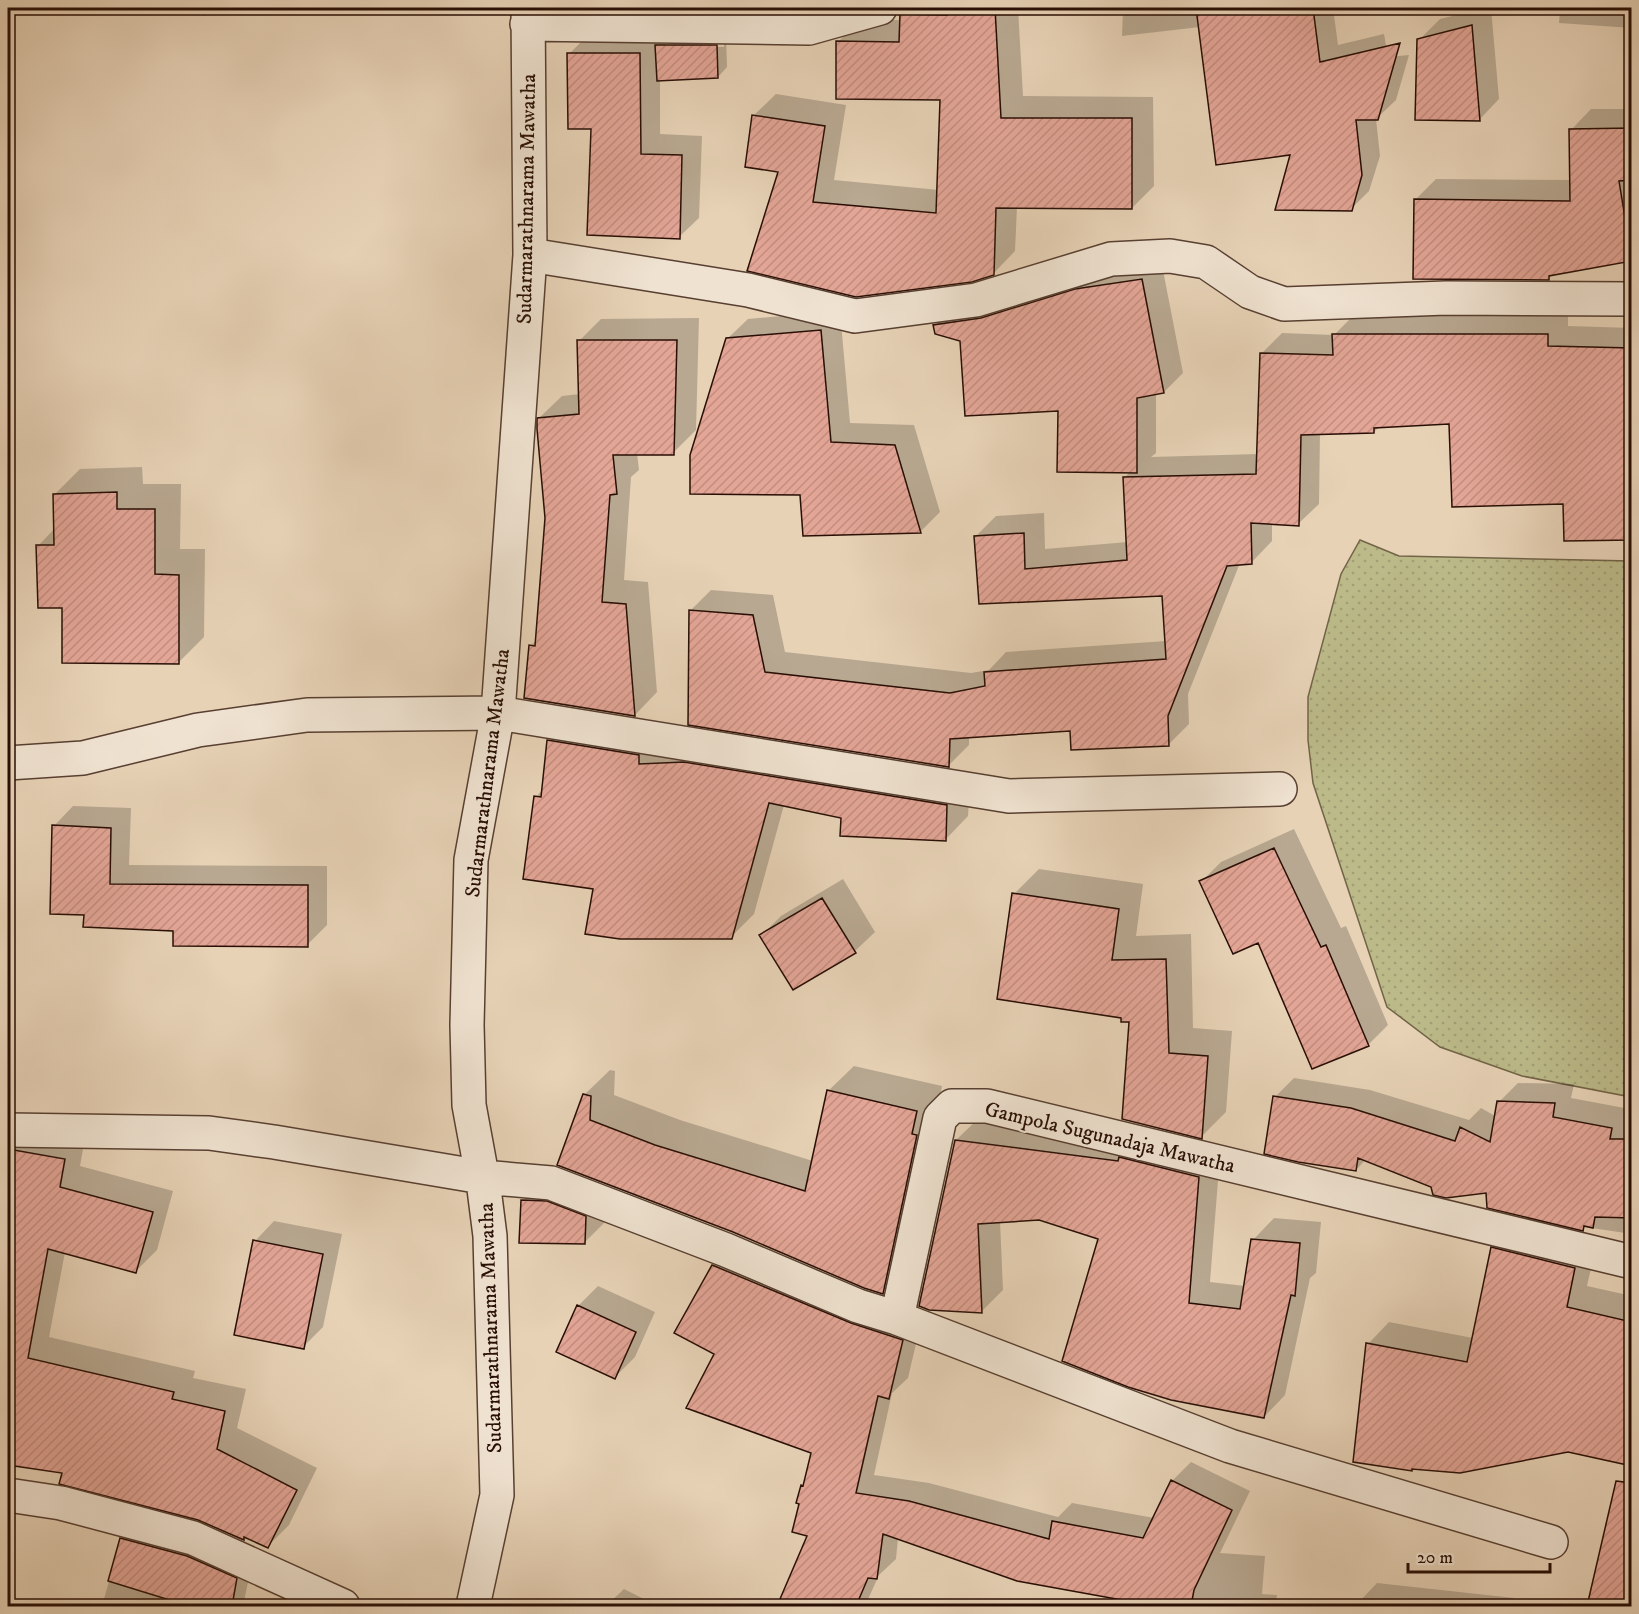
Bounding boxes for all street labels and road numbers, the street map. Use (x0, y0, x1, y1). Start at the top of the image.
street label: Sudarmarathnarama Mawatha (512, 74, 542, 324)
street label: Sudarmarathnarama Mawatha (460, 647, 516, 899)
street label: Gampola Sugunadaja Mawatha (982, 1097, 1238, 1179)
street label: Sudarmarathnarama Mawatha (474, 1202, 508, 1454)

